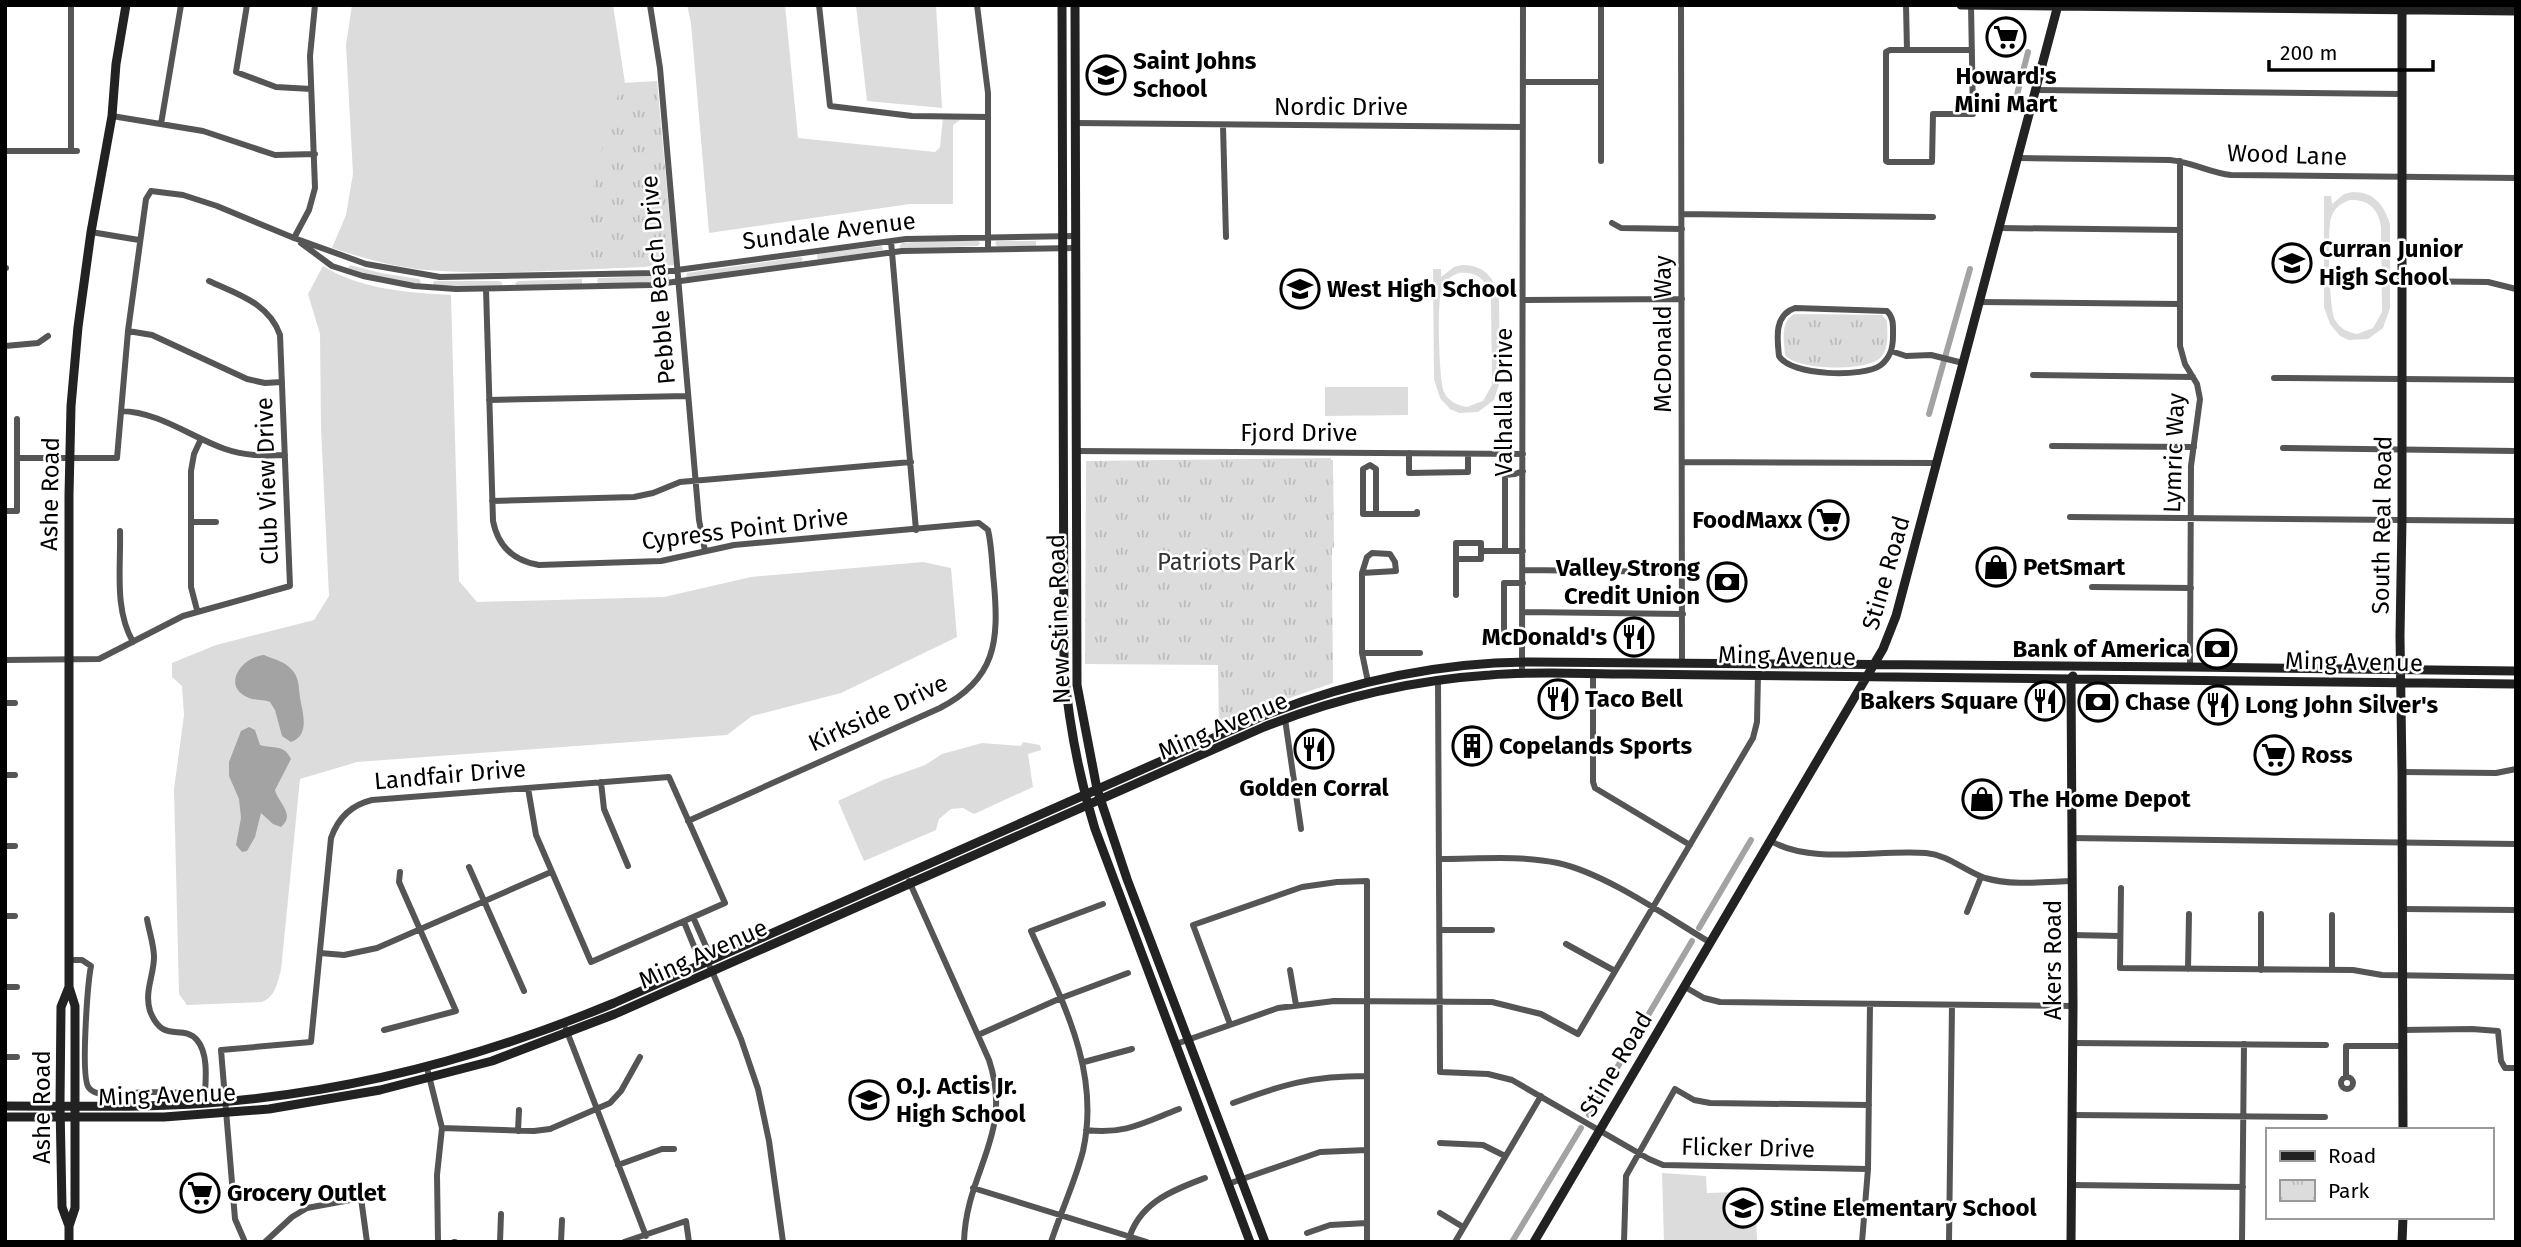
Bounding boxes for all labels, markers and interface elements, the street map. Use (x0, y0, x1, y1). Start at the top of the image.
supermarket icon: Howard's Mini Mart (1985, 16, 2027, 58)
scale bar (2269, 28, 2434, 72)
text: 200 m (2280, 40, 2337, 66)
place label: Saint Johns School (1133, 47, 1257, 103)
school or university icon: Saint Johns School (1085, 54, 1127, 96)
place label: Howard's Mini Mart (1955, 62, 2058, 118)
street label: Nordic Drive (1274, 93, 1408, 121)
street label: Wood Lane (2226, 139, 2348, 171)
street label: Pebble Beach Drive (635, 174, 681, 386)
street label: Sundale Avenue (741, 206, 917, 256)
place label: Curran Junior High School (2319, 235, 2463, 291)
school or university icon: Curran Junior High School (2271, 242, 2313, 284)
street label: McDonald Way (1649, 255, 1677, 413)
school or university icon: West High School (1279, 268, 1321, 310)
place label: West High School (1327, 275, 1517, 303)
street label: Valhalla Drive (1490, 328, 1518, 476)
street label: Lymric Way (2158, 392, 2190, 514)
street label: Club View Drive (250, 397, 284, 565)
street label: Fjord Drive (1240, 419, 1358, 447)
street label: South Real Road (2366, 435, 2398, 615)
street label: Ashe Road (35, 437, 65, 551)
supermarket icon: FoodMaxx (1808, 499, 1850, 541)
street label: Cypress Point Drive (640, 502, 850, 556)
place label: FoodMaxx (1692, 506, 1803, 534)
street label: Stine Road (1856, 513, 1916, 633)
street label: New Stine Road (1042, 533, 1076, 705)
shop icon: PetSmart (1975, 546, 2017, 588)
park label: Patriots Park (1157, 548, 1296, 576)
place label: PetSmart (2023, 553, 2126, 581)
place label: Valley Strong Credit Union (1555, 554, 1701, 610)
bank icon: Valley Strong Credit Union (1706, 561, 1748, 603)
restaurant icon: McDonald's (1613, 616, 1655, 658)
place label: McDonald's (1482, 623, 1607, 651)
bank icon: Bank of America (2196, 628, 2238, 670)
place label: Bank of America (2013, 635, 2190, 663)
street label: Ming Avenue (1718, 641, 1856, 671)
street label: Ming Avenue (2285, 647, 2423, 677)
street label: Kirkside Drive (804, 669, 952, 757)
restaurant icon: Taco Bell (1537, 678, 1579, 720)
restaurant icon: Bakers Square (2024, 680, 2066, 722)
bank icon: Chase (2077, 681, 2119, 723)
restaurant icon: Long John Silver's (2197, 684, 2239, 726)
place label: Taco Bell (1585, 685, 1684, 713)
street label: Ming Avenue (1154, 686, 1292, 766)
place label: Bakers Square (1860, 687, 2018, 715)
place label: Chase (2125, 688, 2190, 716)
place label: Long John Silver's (2245, 691, 2439, 719)
building icon: Copelands Sports (1451, 725, 1493, 767)
restaurant icon: Golden Corral (1293, 728, 1335, 770)
place label: Copelands Sports (1499, 732, 1693, 760)
supermarket icon: Ross (2253, 734, 2295, 776)
place label: Ross (2301, 741, 2353, 769)
street label: Landfair Drive (373, 754, 527, 796)
place label: Golden Corral (1239, 774, 1390, 802)
shop icon: The Home Depot (1961, 778, 2003, 820)
place label: The Home Depot (2009, 785, 2191, 813)
street label: Akers Road (2039, 900, 2067, 1020)
street label: Ming Avenue (634, 913, 772, 995)
street label: Stine Road (1574, 1006, 1658, 1122)
street label: Ashe Road (28, 1050, 56, 1164)
place label: O.J. Actis Jr. High School (896, 1072, 1027, 1128)
street label: Ming Avenue (98, 1079, 236, 1111)
school or university icon: O.J. Actis Jr. High School (848, 1079, 890, 1121)
legend (2266, 1128, 2493, 1219)
street label: Flicker Drive (1681, 1133, 1815, 1163)
text: Road (2328, 1143, 2376, 1169)
supermarket icon: Grocery Outlet (179, 1172, 221, 1214)
text: Park (2328, 1178, 2370, 1204)
place label: Grocery Outlet (227, 1179, 387, 1207)
school or university icon: Stine Elementary School (1722, 1187, 1764, 1229)
place label: Stine Elementary School (1770, 1194, 2038, 1222)

